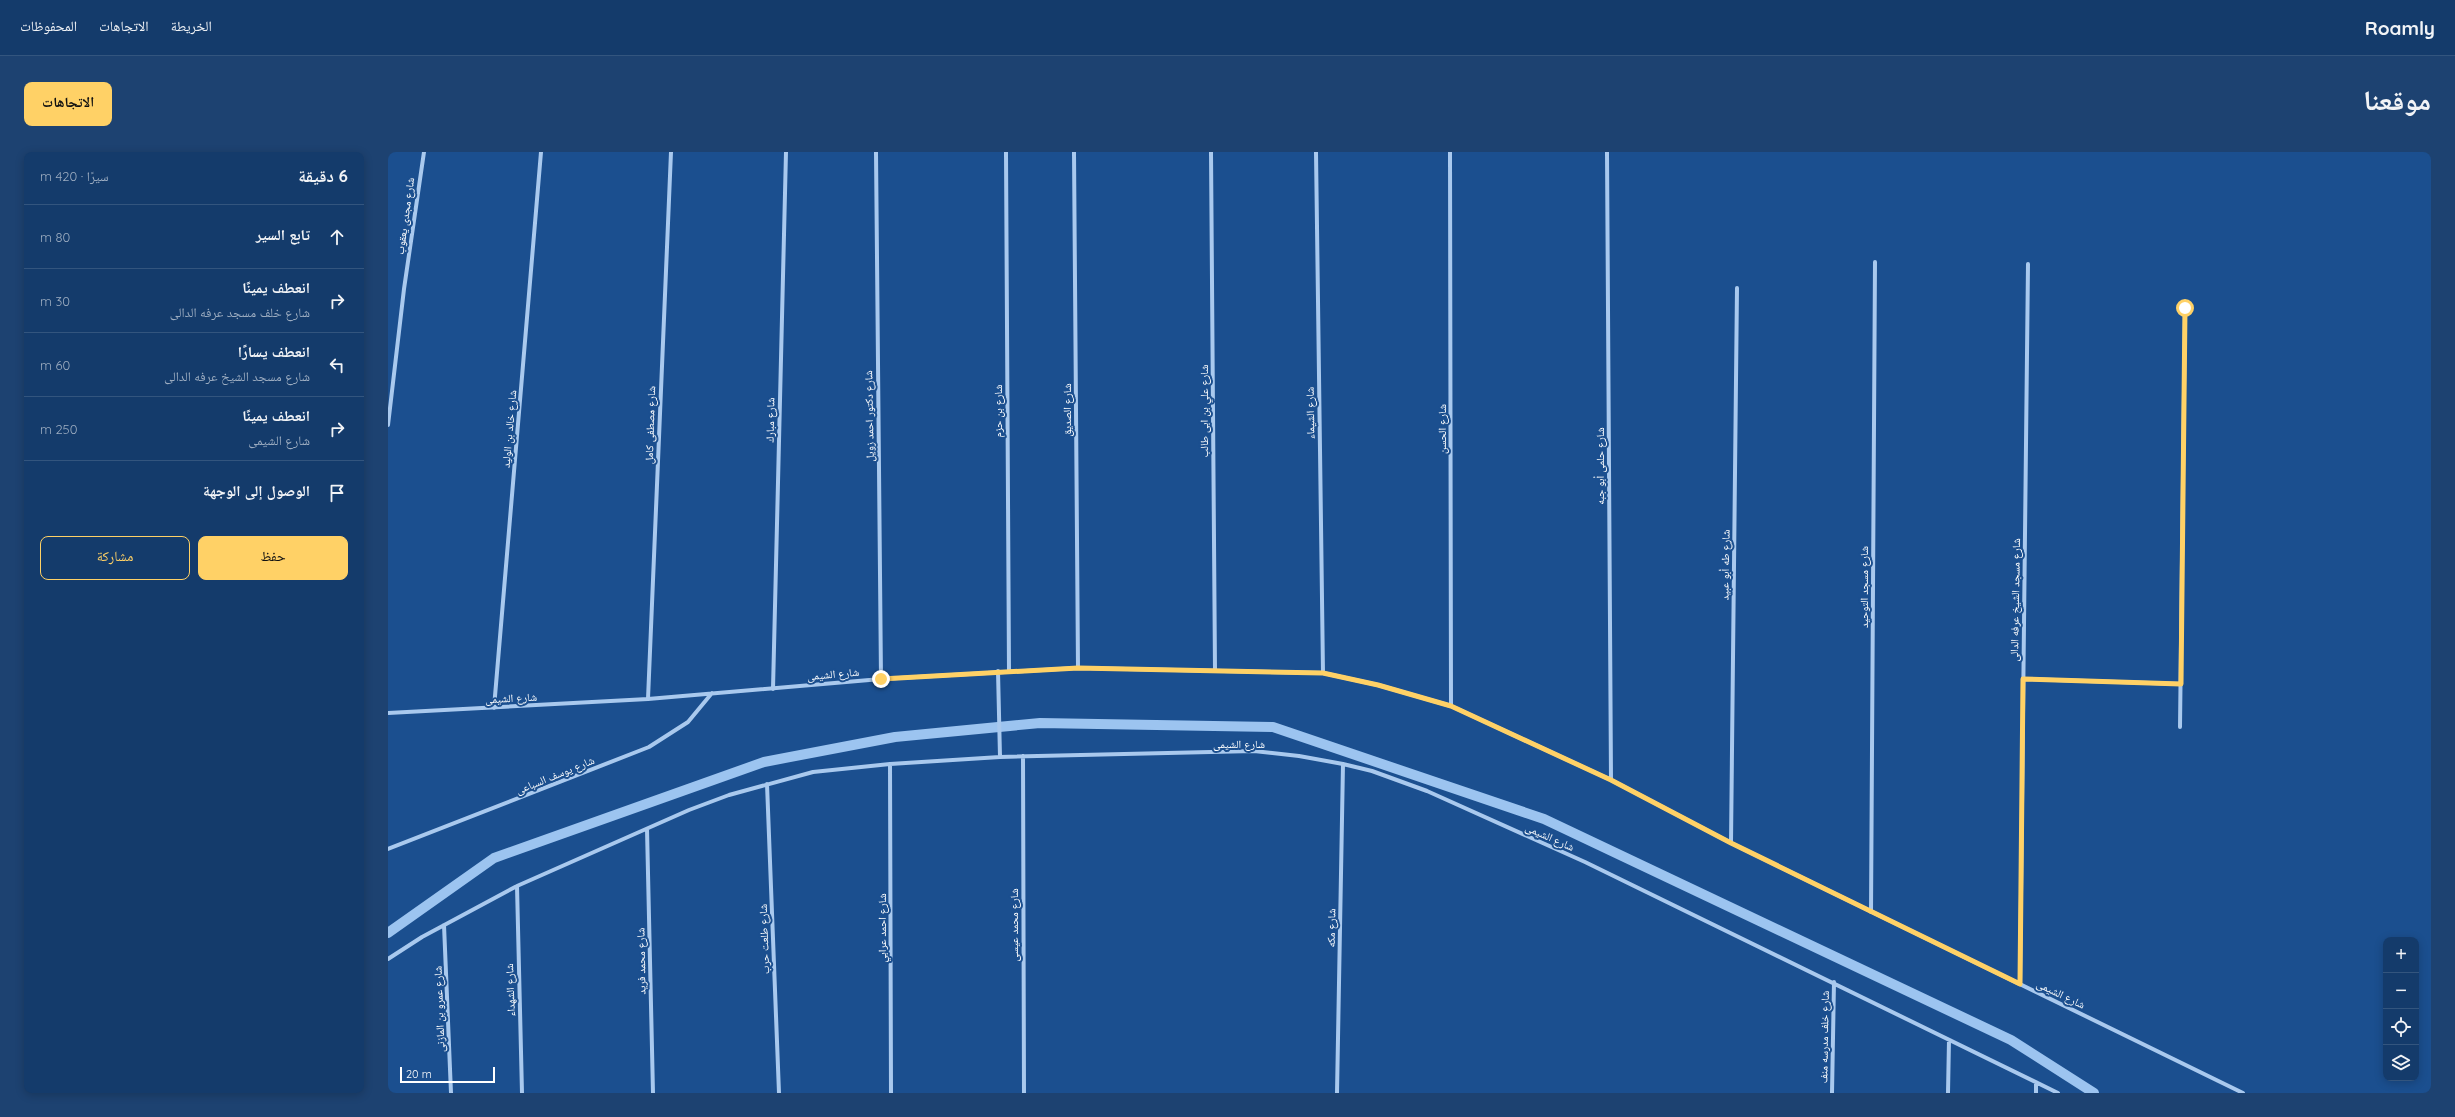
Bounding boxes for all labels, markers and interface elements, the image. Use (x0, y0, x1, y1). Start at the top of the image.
text: Roamly (2365, 16, 2435, 40)
text: المحفوظات (20, 17, 77, 35)
text: الاتجاهات (99, 17, 149, 35)
text: الخريطة (171, 17, 212, 35)
button: الاتجاهات (24, 82, 112, 126)
text: موقعنا (2363, 82, 2431, 117)
text: 6 دقيقة (298, 165, 348, 186)
text: سيرًا · 420 m (40, 168, 108, 184)
street label: شارع مجدى يعقوب (393, 177, 417, 255)
text: تابع السير (256, 225, 310, 244)
icon: ahead (326, 226, 348, 248)
text: 80 m (40, 229, 70, 245)
text: انعطف يمينًا (242, 278, 310, 297)
icon: right (326, 290, 348, 312)
text: 30 m (40, 293, 70, 309)
route start (2176, 299, 2194, 317)
text: شارع خلف مسجد عرفه الدالى (170, 304, 310, 320)
text: انعطف يسارًا (238, 342, 310, 361)
icon: left (326, 354, 348, 376)
text: 60 m (40, 357, 70, 373)
street label: شارع علي بن ابى طالب (1197, 365, 1213, 457)
text: شارع مسجد الشيخ عرفه الدالى (164, 368, 310, 384)
street label: شارع دكتور احمد زويل (861, 370, 877, 462)
street label: شارع الصديق (1060, 383, 1074, 437)
street label: شارع بن حزم (991, 384, 1005, 438)
street label: شارع مصطفى كامل (642, 386, 658, 464)
street label: شارع الشيماء (1303, 387, 1317, 439)
street label: شارع خالد بن الوليد (499, 389, 519, 469)
street label: شارع مبارك (763, 397, 777, 443)
street label: شارع الحسن (1435, 404, 1449, 454)
text: انعطف يمينًا (242, 406, 310, 425)
icon: right (326, 418, 348, 440)
text: 250 m (40, 421, 77, 437)
street label: شارع حلمى أبو جبه (1593, 427, 1607, 505)
text: شارع الشيمى (248, 432, 310, 448)
text: الوصول إلى الوجهة (203, 481, 310, 500)
icon: arrive (326, 482, 348, 504)
street label: شارع طه أبو عبيد (1717, 529, 1733, 601)
button: مشاركة (40, 536, 190, 580)
button: حفظ (198, 536, 348, 580)
street label: شارع مسجد الشيخ عرفه الدالى (2007, 538, 2023, 662)
street label: شارع مسجد التوحيد (1857, 546, 1871, 628)
street label: شارع الشيمى (806, 665, 860, 683)
route end (872, 670, 890, 688)
street label: شارع الشيمى (485, 690, 537, 706)
street label: شارع الشيمى (1213, 737, 1265, 751)
street label: شارع يوسف السباعى (514, 753, 596, 797)
street label: شارع الشيمى (1523, 820, 1577, 854)
street label: شارع محمد عيسى (1007, 888, 1021, 962)
street label: شارع احمد عرابي (875, 893, 891, 963)
street label: شارع طلعت حرب (756, 904, 772, 974)
street label: شارع مكه (1324, 908, 1338, 948)
street label: شارع محمد فريد (633, 927, 649, 995)
map controls (2383, 937, 2419, 1081)
button: + (2383, 937, 2419, 973)
street label: شارع الشهداء (502, 963, 518, 1017)
street label: شارع عمرو بن المازنى (431, 966, 447, 1052)
button: − (2383, 973, 2419, 1009)
street label: شارع الشيمى (2034, 976, 2088, 1012)
street label: شارع خلف مدرسه منف (1816, 991, 1832, 1083)
button: locate (2383, 1009, 2419, 1045)
button: layers (2383, 1045, 2419, 1081)
scale bar (400, 1065, 495, 1084)
text: 20 m (406, 1067, 432, 1081)

